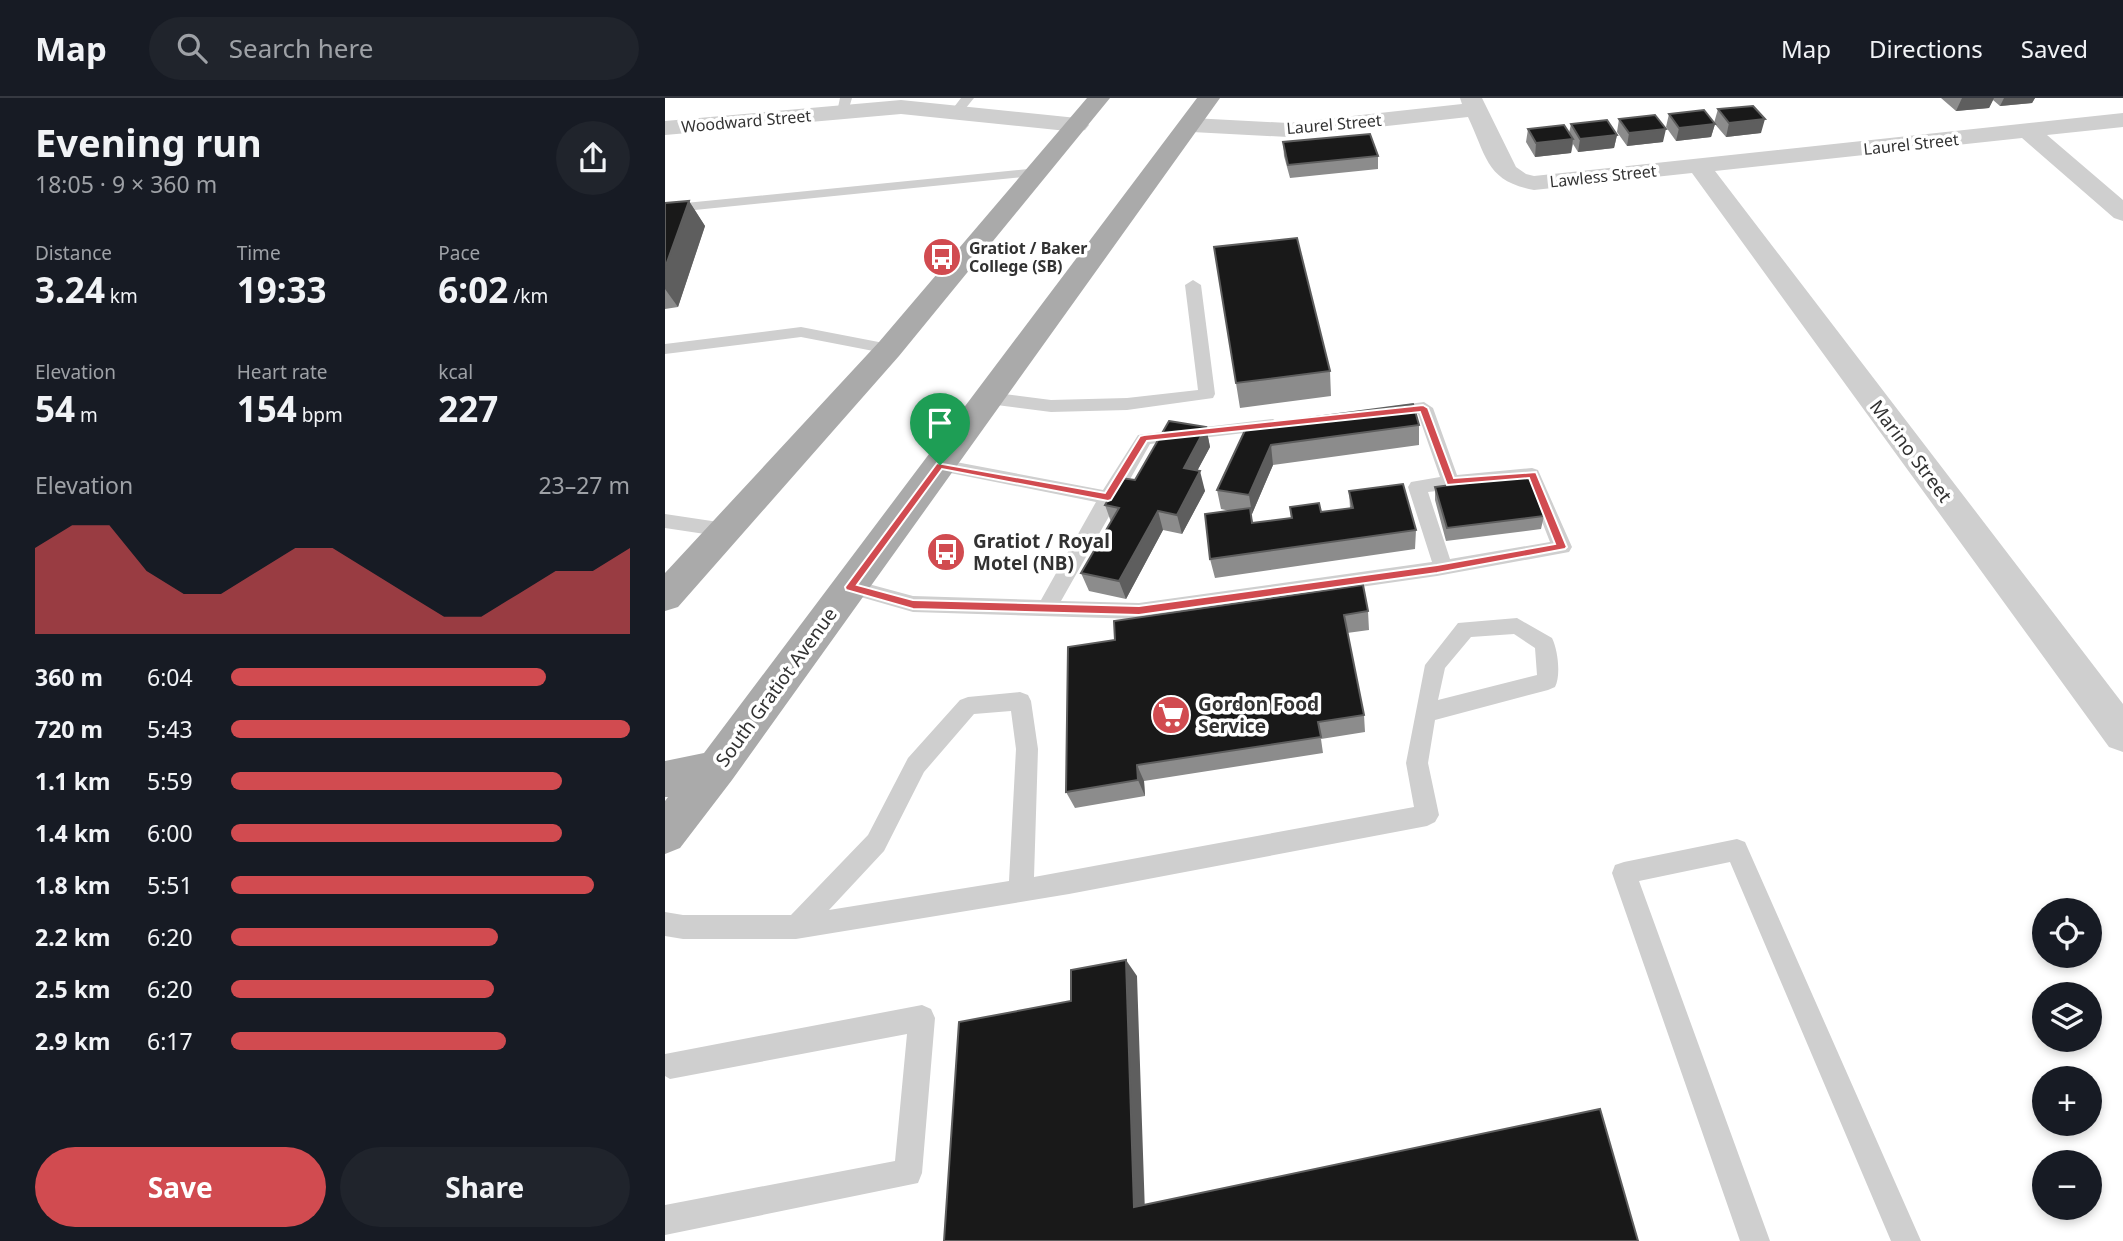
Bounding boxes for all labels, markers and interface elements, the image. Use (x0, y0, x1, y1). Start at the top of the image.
search box (149, 17, 639, 80)
text: Map (35, 26, 107, 71)
icon: search (173, 29, 211, 67)
text: Search here (229, 30, 373, 66)
text: Map (1781, 32, 1831, 65)
text: Directions (1869, 32, 1983, 65)
text: Saved (2021, 32, 2088, 65)
street label: Woodward Street (680, 104, 812, 138)
street label: Laurel Street (1285, 109, 1383, 139)
text: Evening run (35, 116, 262, 168)
button: share (556, 121, 630, 195)
street label: Laurel Street (1862, 128, 1960, 160)
street label: Lawless Street (1549, 159, 1658, 193)
text: 18:05 · 9 × 360 m (35, 168, 217, 200)
bus stop icon: Gratiot / Baker College (SB) (921, 236, 963, 278)
place label: Gratiot / Baker College (SB) (969, 237, 1087, 277)
text: Distance (35, 240, 112, 266)
text: Time (237, 240, 281, 266)
text: Pace (438, 240, 480, 266)
text: 3.24 (35, 266, 105, 313)
text: 19:33 (237, 266, 327, 313)
text: 6:02 (438, 266, 508, 313)
text: km (105, 283, 138, 309)
text: /km (508, 283, 548, 309)
text: Elevation (35, 359, 116, 385)
text: Heart rate (237, 359, 327, 385)
text: kcal (438, 359, 473, 385)
text: 54 (35, 385, 75, 432)
text: 154 (237, 385, 297, 432)
text: 227 (438, 385, 498, 432)
pin (910, 393, 970, 465)
street label: Marino Street (1864, 395, 1958, 508)
text: m (75, 402, 98, 428)
text: bpm (297, 402, 343, 428)
icon: arrive (921, 404, 959, 442)
text: Elevation (35, 469, 133, 501)
text: 23–27 m (538, 469, 630, 501)
place label: Gratiot / Royal Motel (NB) (973, 528, 1110, 576)
bus stop icon: Gratiot / Royal Motel (NB) (925, 531, 967, 573)
street label: South Gratiot Avenue (709, 602, 843, 772)
text: 360 m (35, 661, 103, 693)
text: 6:04 (147, 661, 193, 693)
place label: Gordon Food Service (1198, 691, 1319, 739)
supermarket icon: Gordon Food Service (1150, 694, 1192, 736)
text: 720 m (35, 713, 103, 745)
text: 5:43 (147, 713, 193, 745)
text: 1.1 km (35, 765, 110, 797)
text: 5:59 (147, 765, 193, 797)
text: 1.4 km (35, 817, 110, 849)
text: 6:00 (147, 817, 193, 849)
text: 1.8 km (35, 869, 110, 901)
text: 5:51 (147, 869, 193, 901)
map controls (2032, 898, 2102, 1220)
button: locate (2032, 898, 2102, 968)
text: 2.2 km (35, 921, 110, 953)
text: 6:20 (147, 921, 193, 953)
text: 2.5 km (35, 973, 110, 1005)
text: 6:20 (147, 973, 193, 1005)
button: layers (2032, 982, 2102, 1052)
text: 2.9 km (35, 1025, 110, 1057)
text: 6:17 (147, 1025, 193, 1057)
button: + (2032, 1066, 2102, 1136)
button: Save (35, 1147, 326, 1227)
button: Share (340, 1147, 630, 1227)
button: − (2032, 1150, 2102, 1220)

